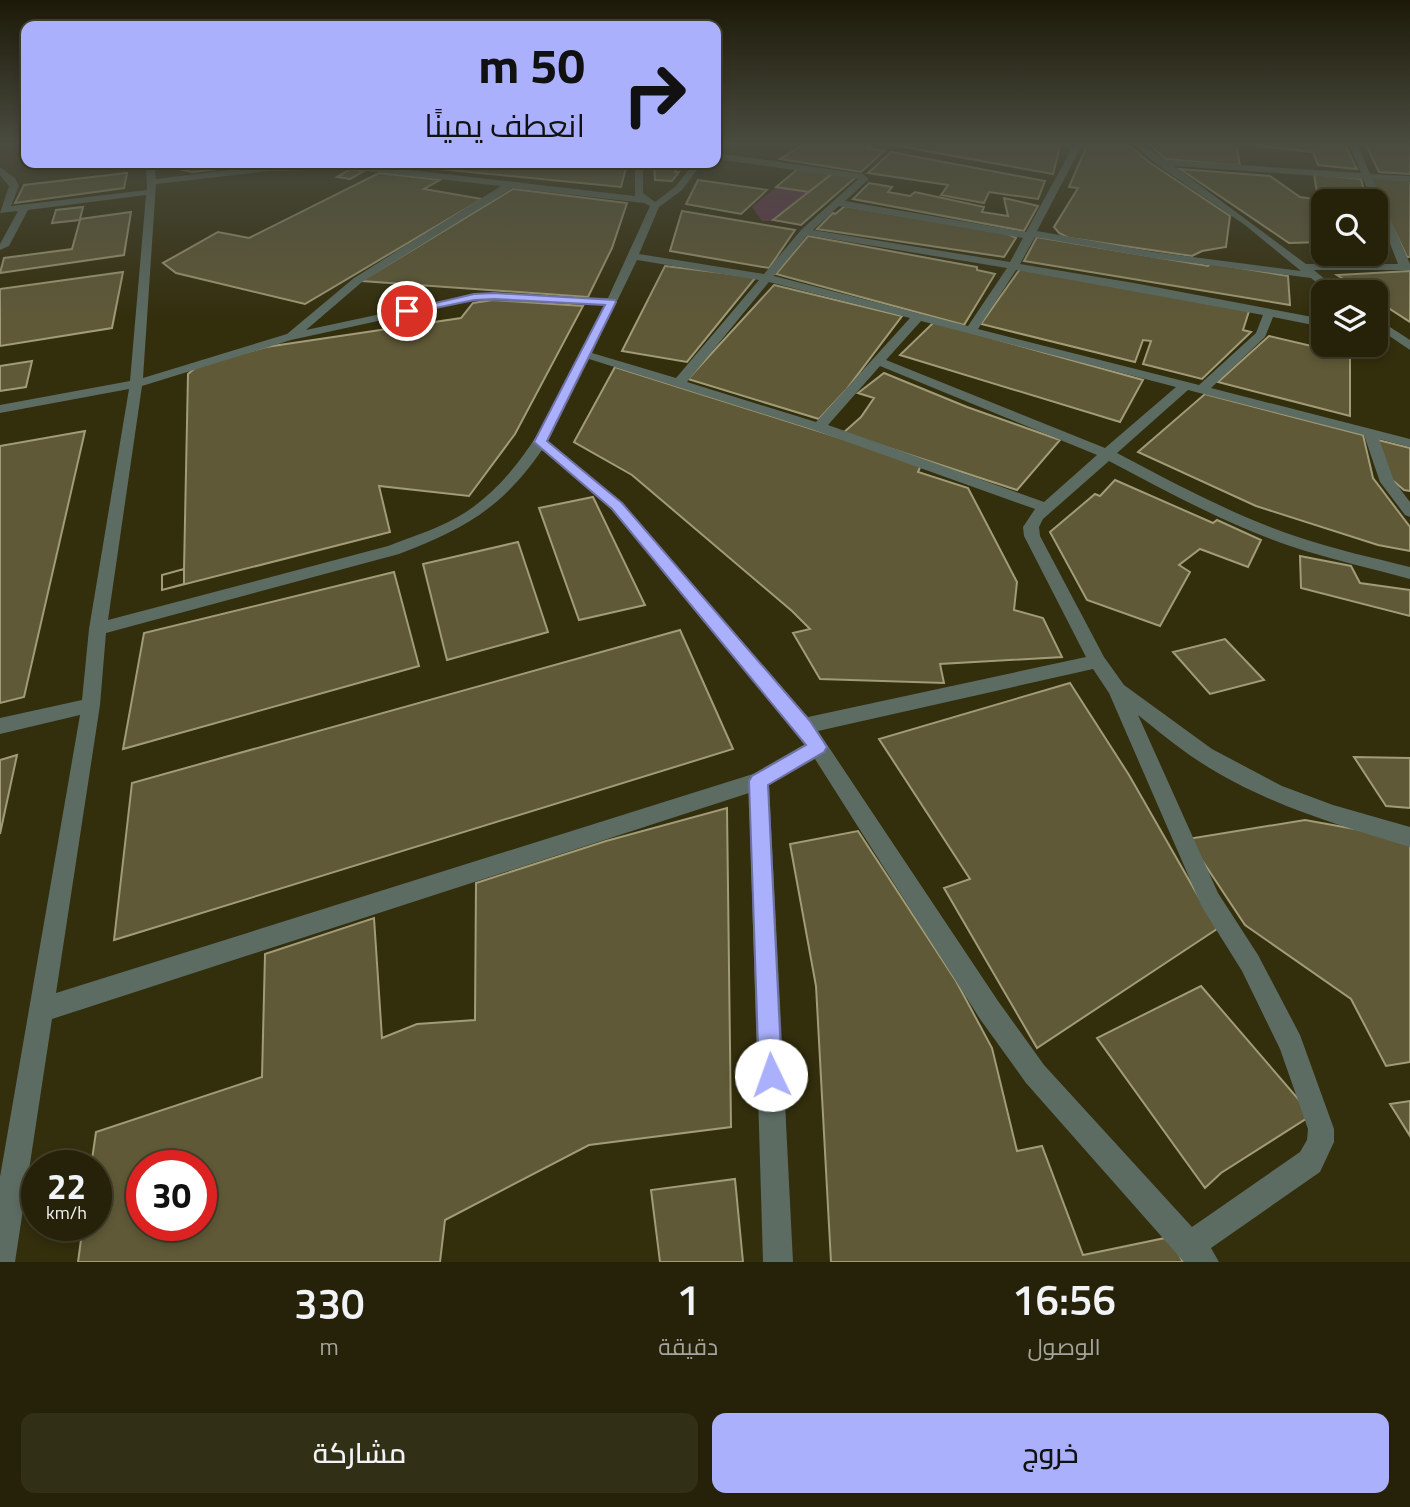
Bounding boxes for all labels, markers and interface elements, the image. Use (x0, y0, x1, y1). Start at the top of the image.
text: 50 m (478, 27, 585, 102)
icon: right (609, 49, 700, 140)
text: انعطف يمينًا (424, 101, 585, 149)
map controls (1311, 189, 1388, 357)
button: search (1311, 189, 1388, 266)
button: layers (1311, 280, 1388, 357)
pin (377, 281, 437, 341)
icon: arrive (388, 292, 426, 330)
position arrow (734, 1038, 808, 1112)
speed limit sign: 30 (126, 1150, 217, 1241)
text: 22 (47, 1159, 86, 1213)
text: km/h (46, 1199, 87, 1226)
text: 1 (676, 1267, 700, 1331)
text: 16:56 (1012, 1267, 1116, 1331)
text: 330 (294, 1271, 364, 1335)
text: m (320, 1329, 339, 1364)
text: دقيقة (658, 1329, 718, 1364)
text: الوصول (1027, 1329, 1101, 1364)
button: مشاركة (21, 1413, 698, 1493)
button: خروج (712, 1413, 1389, 1493)

